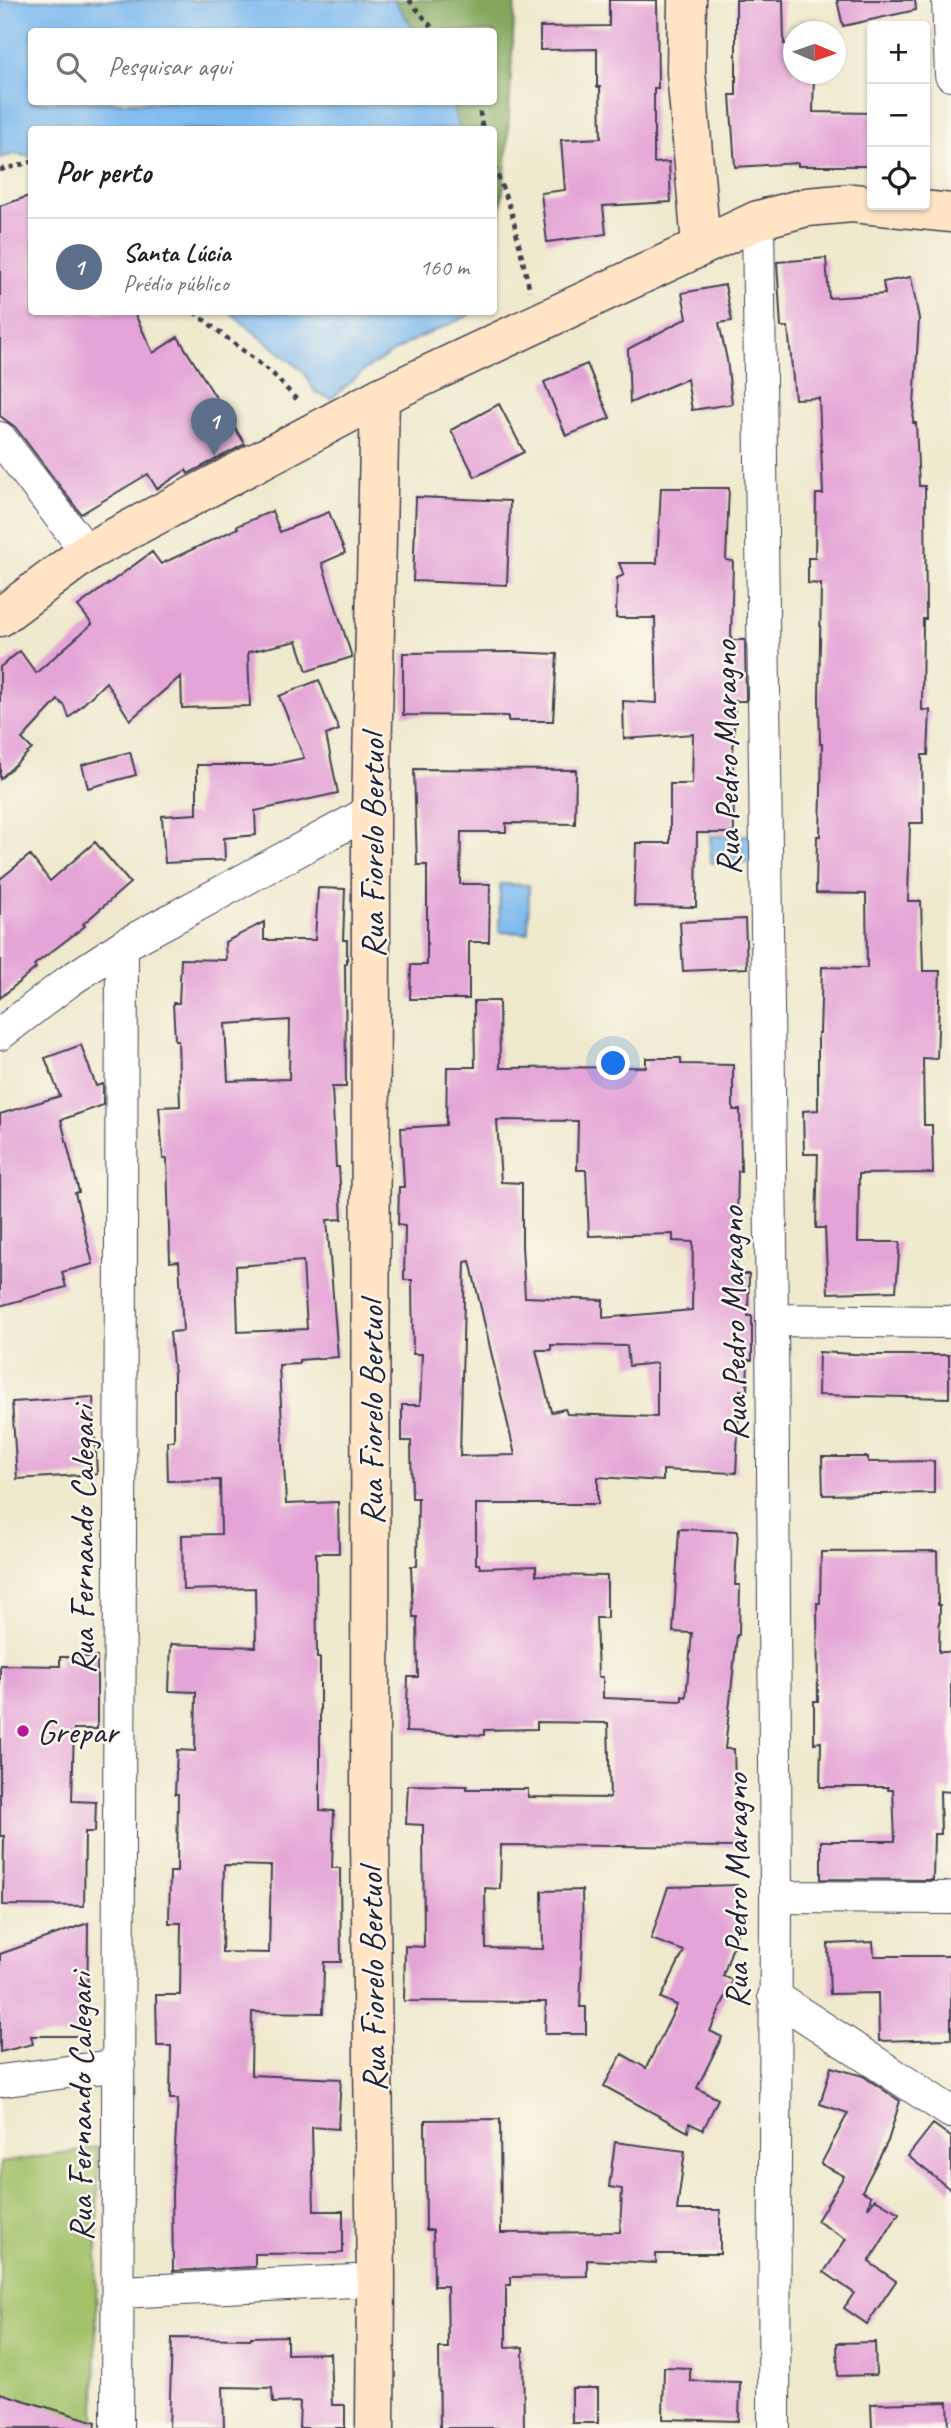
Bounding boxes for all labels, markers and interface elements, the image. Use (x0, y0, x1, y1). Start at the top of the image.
north arrow (783, 21, 846, 84)
map controls (867, 21, 930, 210)
button: + (867, 21, 930, 84)
search box (28, 28, 497, 105)
icon: search (52, 48, 90, 86)
text: Pesquisar aqui (108, 50, 232, 83)
button: − (867, 84, 930, 147)
button: locate (867, 147, 930, 210)
text: Por perto (56, 153, 151, 191)
text: Santa Lúcia (123, 236, 231, 269)
text: 1 (74, 253, 84, 282)
text: 160 m (420, 253, 469, 282)
text: Prédio público (123, 269, 229, 298)
pin: 1 (191, 398, 237, 456)
street label: Rua Pedro Maragno (702, 639, 751, 876)
street label: Rua Fiorelo Bertuol (350, 728, 395, 958)
your location (596, 1046, 630, 1080)
street label: Rua Pedro Maragno (709, 1205, 758, 1442)
street label: Rua Fiorelo Bertuol (349, 1295, 394, 1525)
street label: Rua Fernando Calegari (60, 1401, 105, 1674)
place label: Grepar (37, 1709, 120, 1754)
marker: Grepar (15, 1723, 31, 1739)
street label: Rua Pedro Maragno (714, 1772, 759, 2008)
street label: Rua Fiorelo Bertuol (348, 1861, 397, 2092)
street label: Rua Fernando Calegari (58, 1968, 103, 2241)

